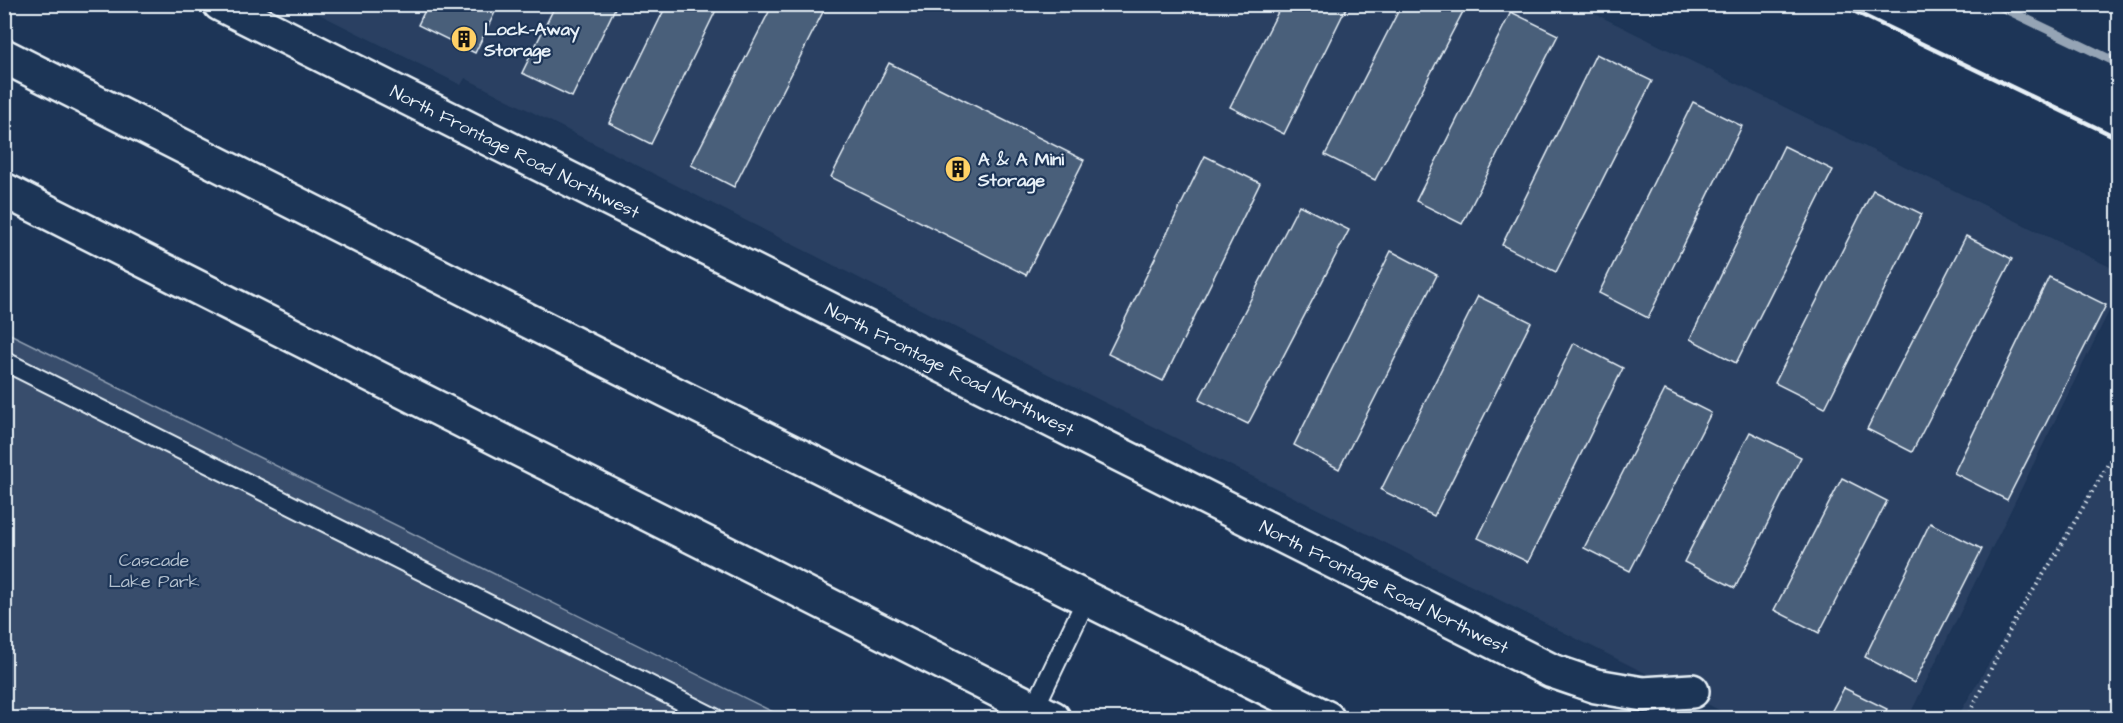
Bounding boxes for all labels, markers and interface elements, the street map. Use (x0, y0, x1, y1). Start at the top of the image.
place label: Lock-Away Storage (483, 17, 580, 64)
building icon: Lock-Away Storage (449, 24, 479, 54)
street label: North Frontage Road Northwest (386, 79, 644, 225)
place label: A & A Mini Storage (977, 147, 1064, 194)
building icon: A & A Mini Storage (943, 154, 973, 184)
street label: North Frontage Road Northwest (821, 297, 1079, 443)
street label: North Frontage Road Northwest (1255, 514, 1514, 661)
park label: Cascade Lake Park (108, 548, 200, 594)

